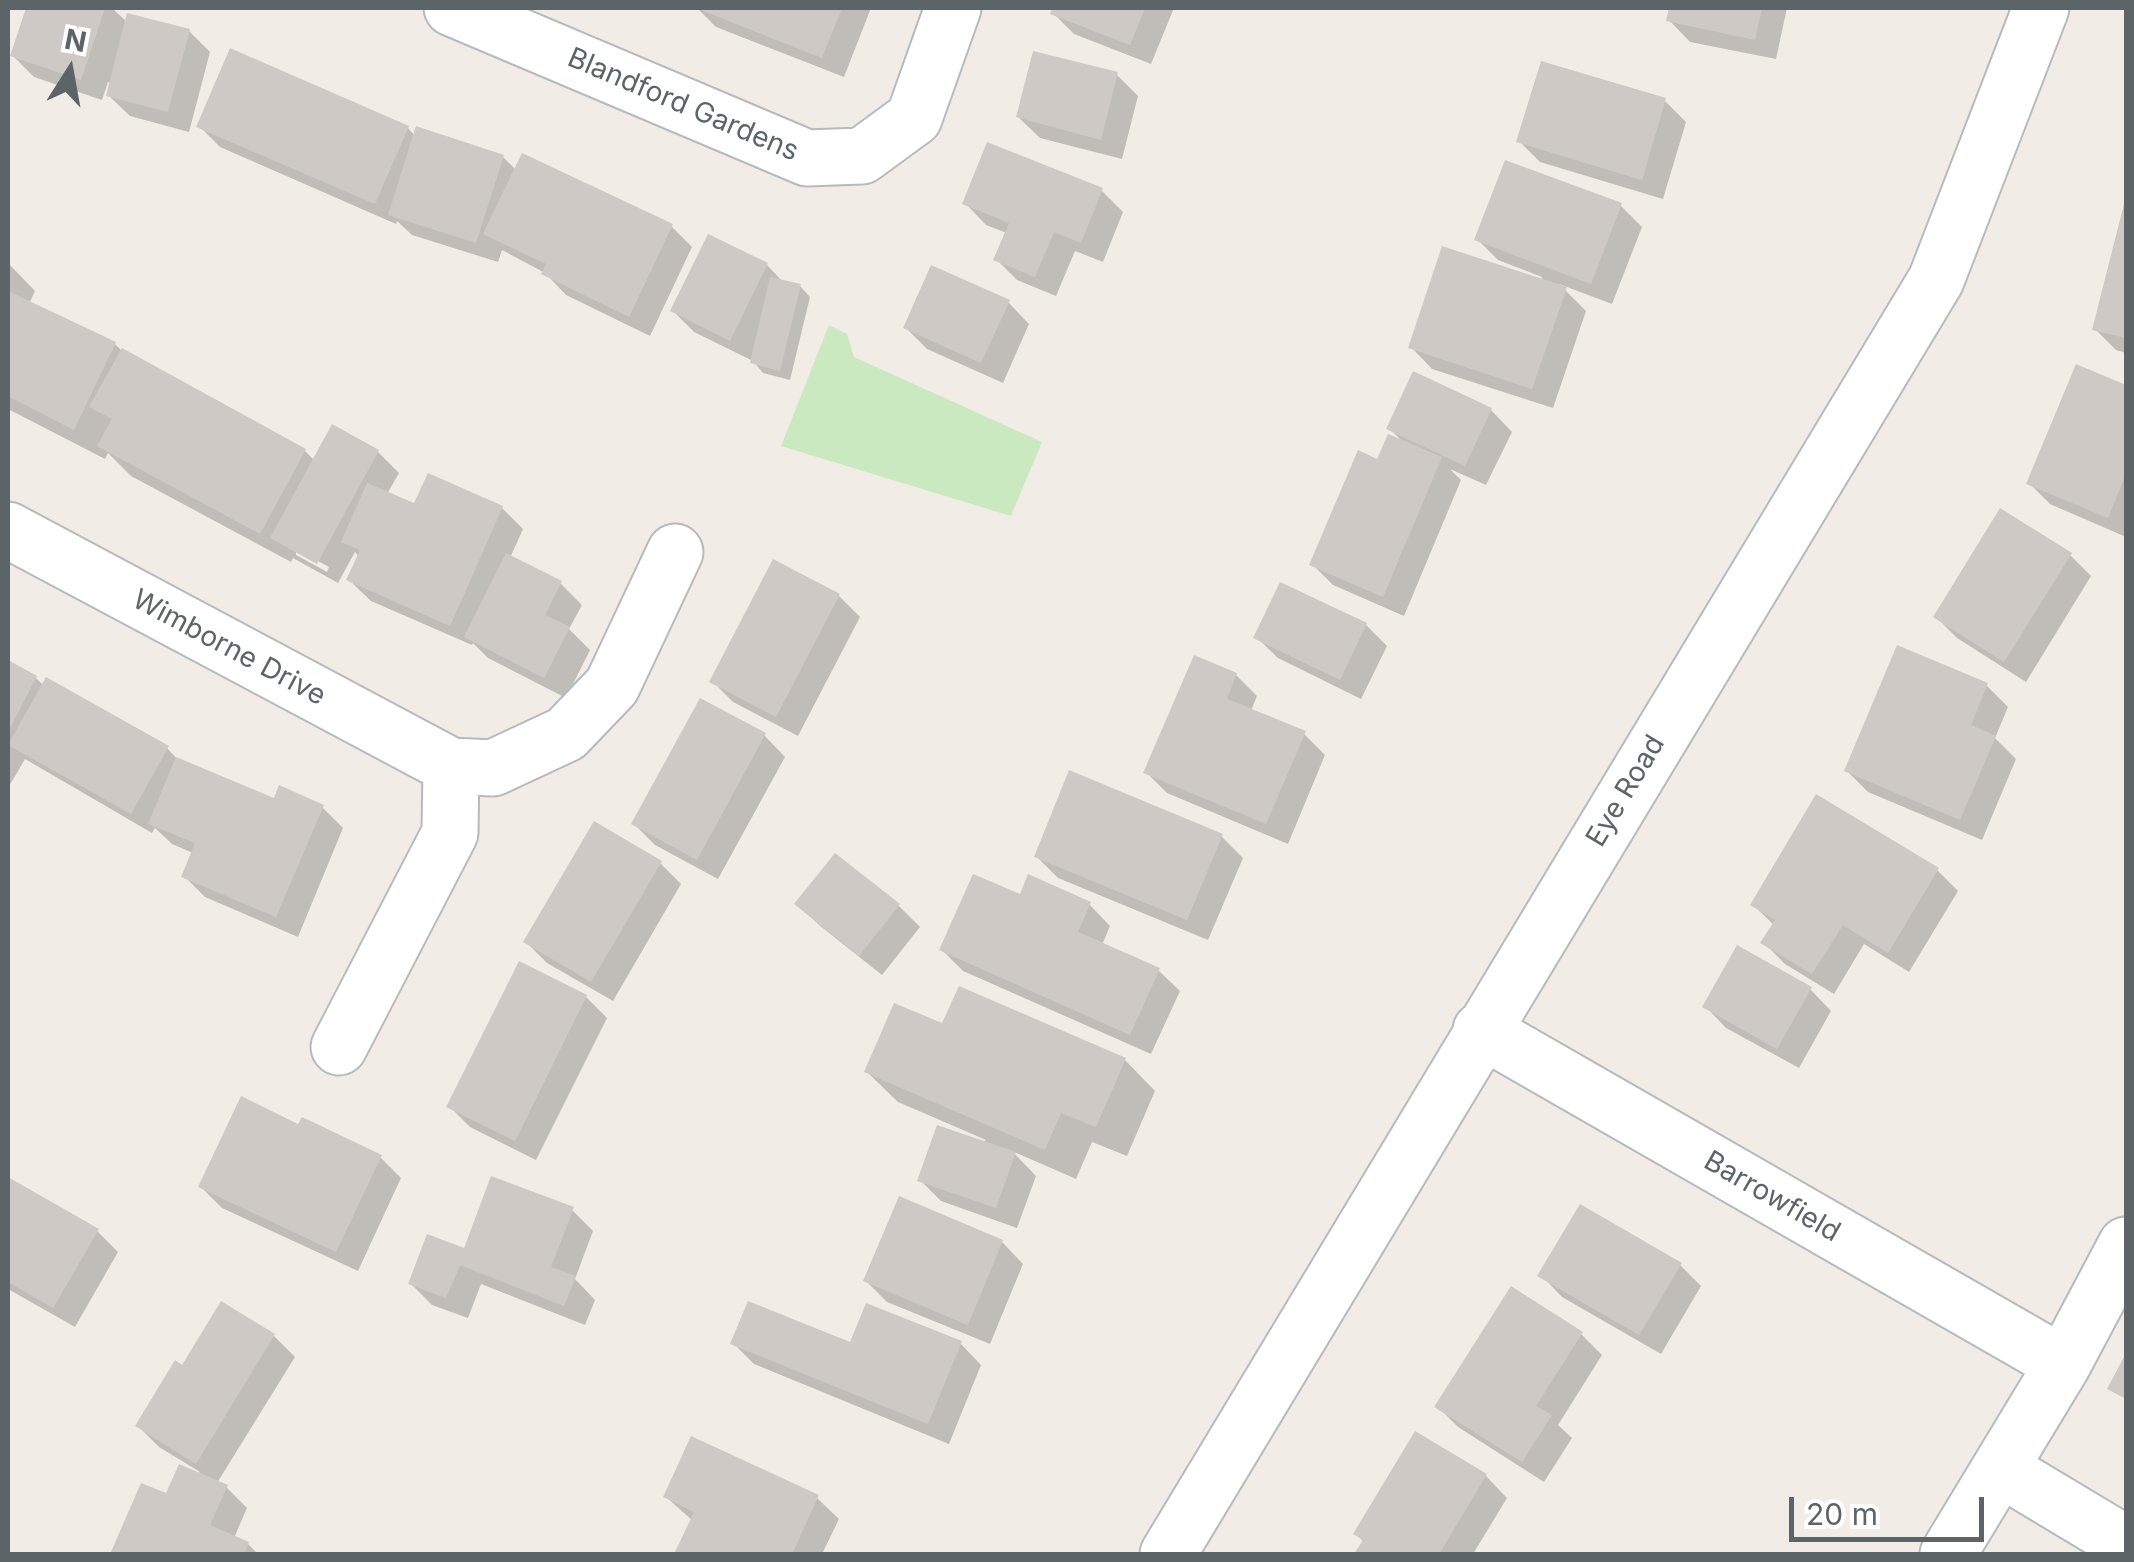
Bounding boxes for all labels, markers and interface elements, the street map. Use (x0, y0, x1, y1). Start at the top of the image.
north arrow (20, 20, 120, 120)
text: N (62, 22, 89, 59)
street label: Blandford Gardens (563, 41, 803, 169)
street label: Wimborne Drive (127, 583, 331, 713)
street label: Eye Road (1580, 729, 1672, 853)
street label: Barrowfield (1698, 1145, 1846, 1249)
scale bar (1794, 1477, 1989, 1539)
text: 20 m (1806, 1496, 1878, 1532)

